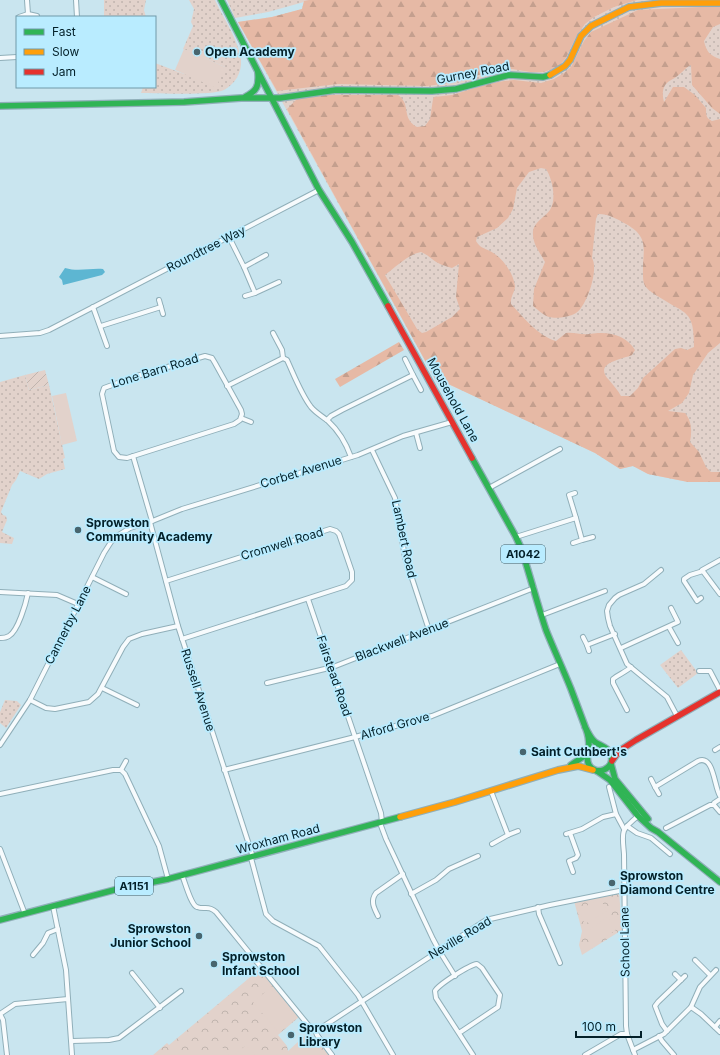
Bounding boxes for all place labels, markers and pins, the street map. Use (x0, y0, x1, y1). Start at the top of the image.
place label: Open Academy (205, 44, 296, 59)
marker: Open Academy (192, 47, 202, 57)
place label: Sprowston Community Academy (86, 515, 213, 544)
marker: Sprowston Community Academy (73, 525, 83, 535)
place label: Saint Cuthbert's (531, 744, 627, 759)
marker: Saint Cuthbert's (518, 747, 528, 757)
place label: Sprowston Diamond Centre (620, 868, 715, 897)
marker: Sprowston Diamond Centre (607, 878, 617, 888)
place label: Sprowston Junior School (110, 921, 191, 950)
marker: Sprowston Junior School (194, 931, 204, 941)
place label: Sprowston Infant School (222, 949, 299, 978)
marker: Sprowston Infant School (209, 959, 219, 969)
place label: Sprowston Library (299, 1020, 362, 1049)
marker: Sprowston Library (286, 1030, 296, 1040)

